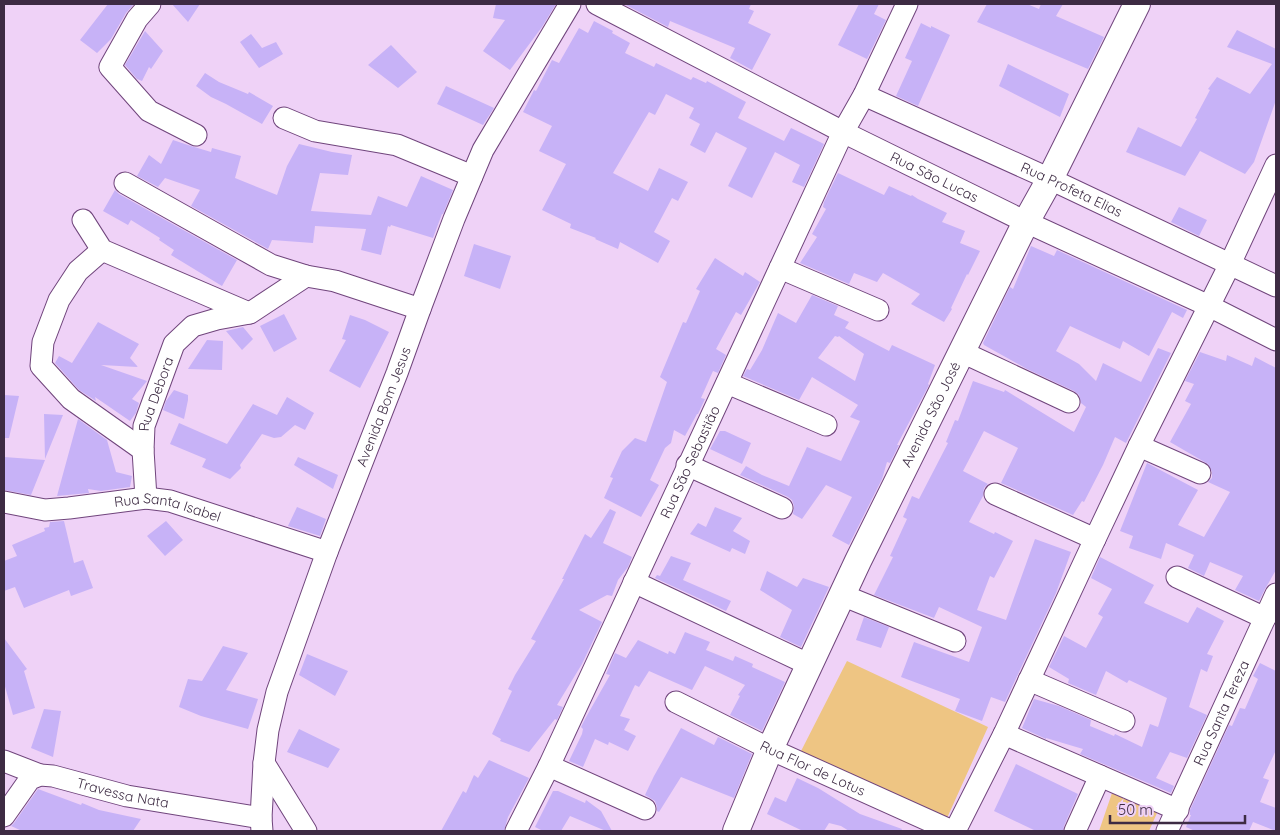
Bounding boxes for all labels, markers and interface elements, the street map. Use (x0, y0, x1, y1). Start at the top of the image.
street label: Rua São Lucas (887, 148, 981, 206)
street label: Rua Profeta Elias (1018, 158, 1125, 221)
street label: Avenida Bom Jesus (352, 344, 415, 469)
street label: Rua Debora (135, 354, 178, 432)
street label: Avenida São José (897, 359, 964, 470)
street label: Rua São Sebastião (656, 403, 724, 521)
street label: Rua Santa Isabel (113, 489, 223, 526)
street label: Rua Santa Tereza (1189, 657, 1253, 768)
street label: Rua Flor de Lotus (757, 737, 868, 800)
street label: Travessa Nata (75, 774, 170, 812)
scale bar (1110, 792, 1245, 824)
text: 50 m (1118, 800, 1153, 819)

